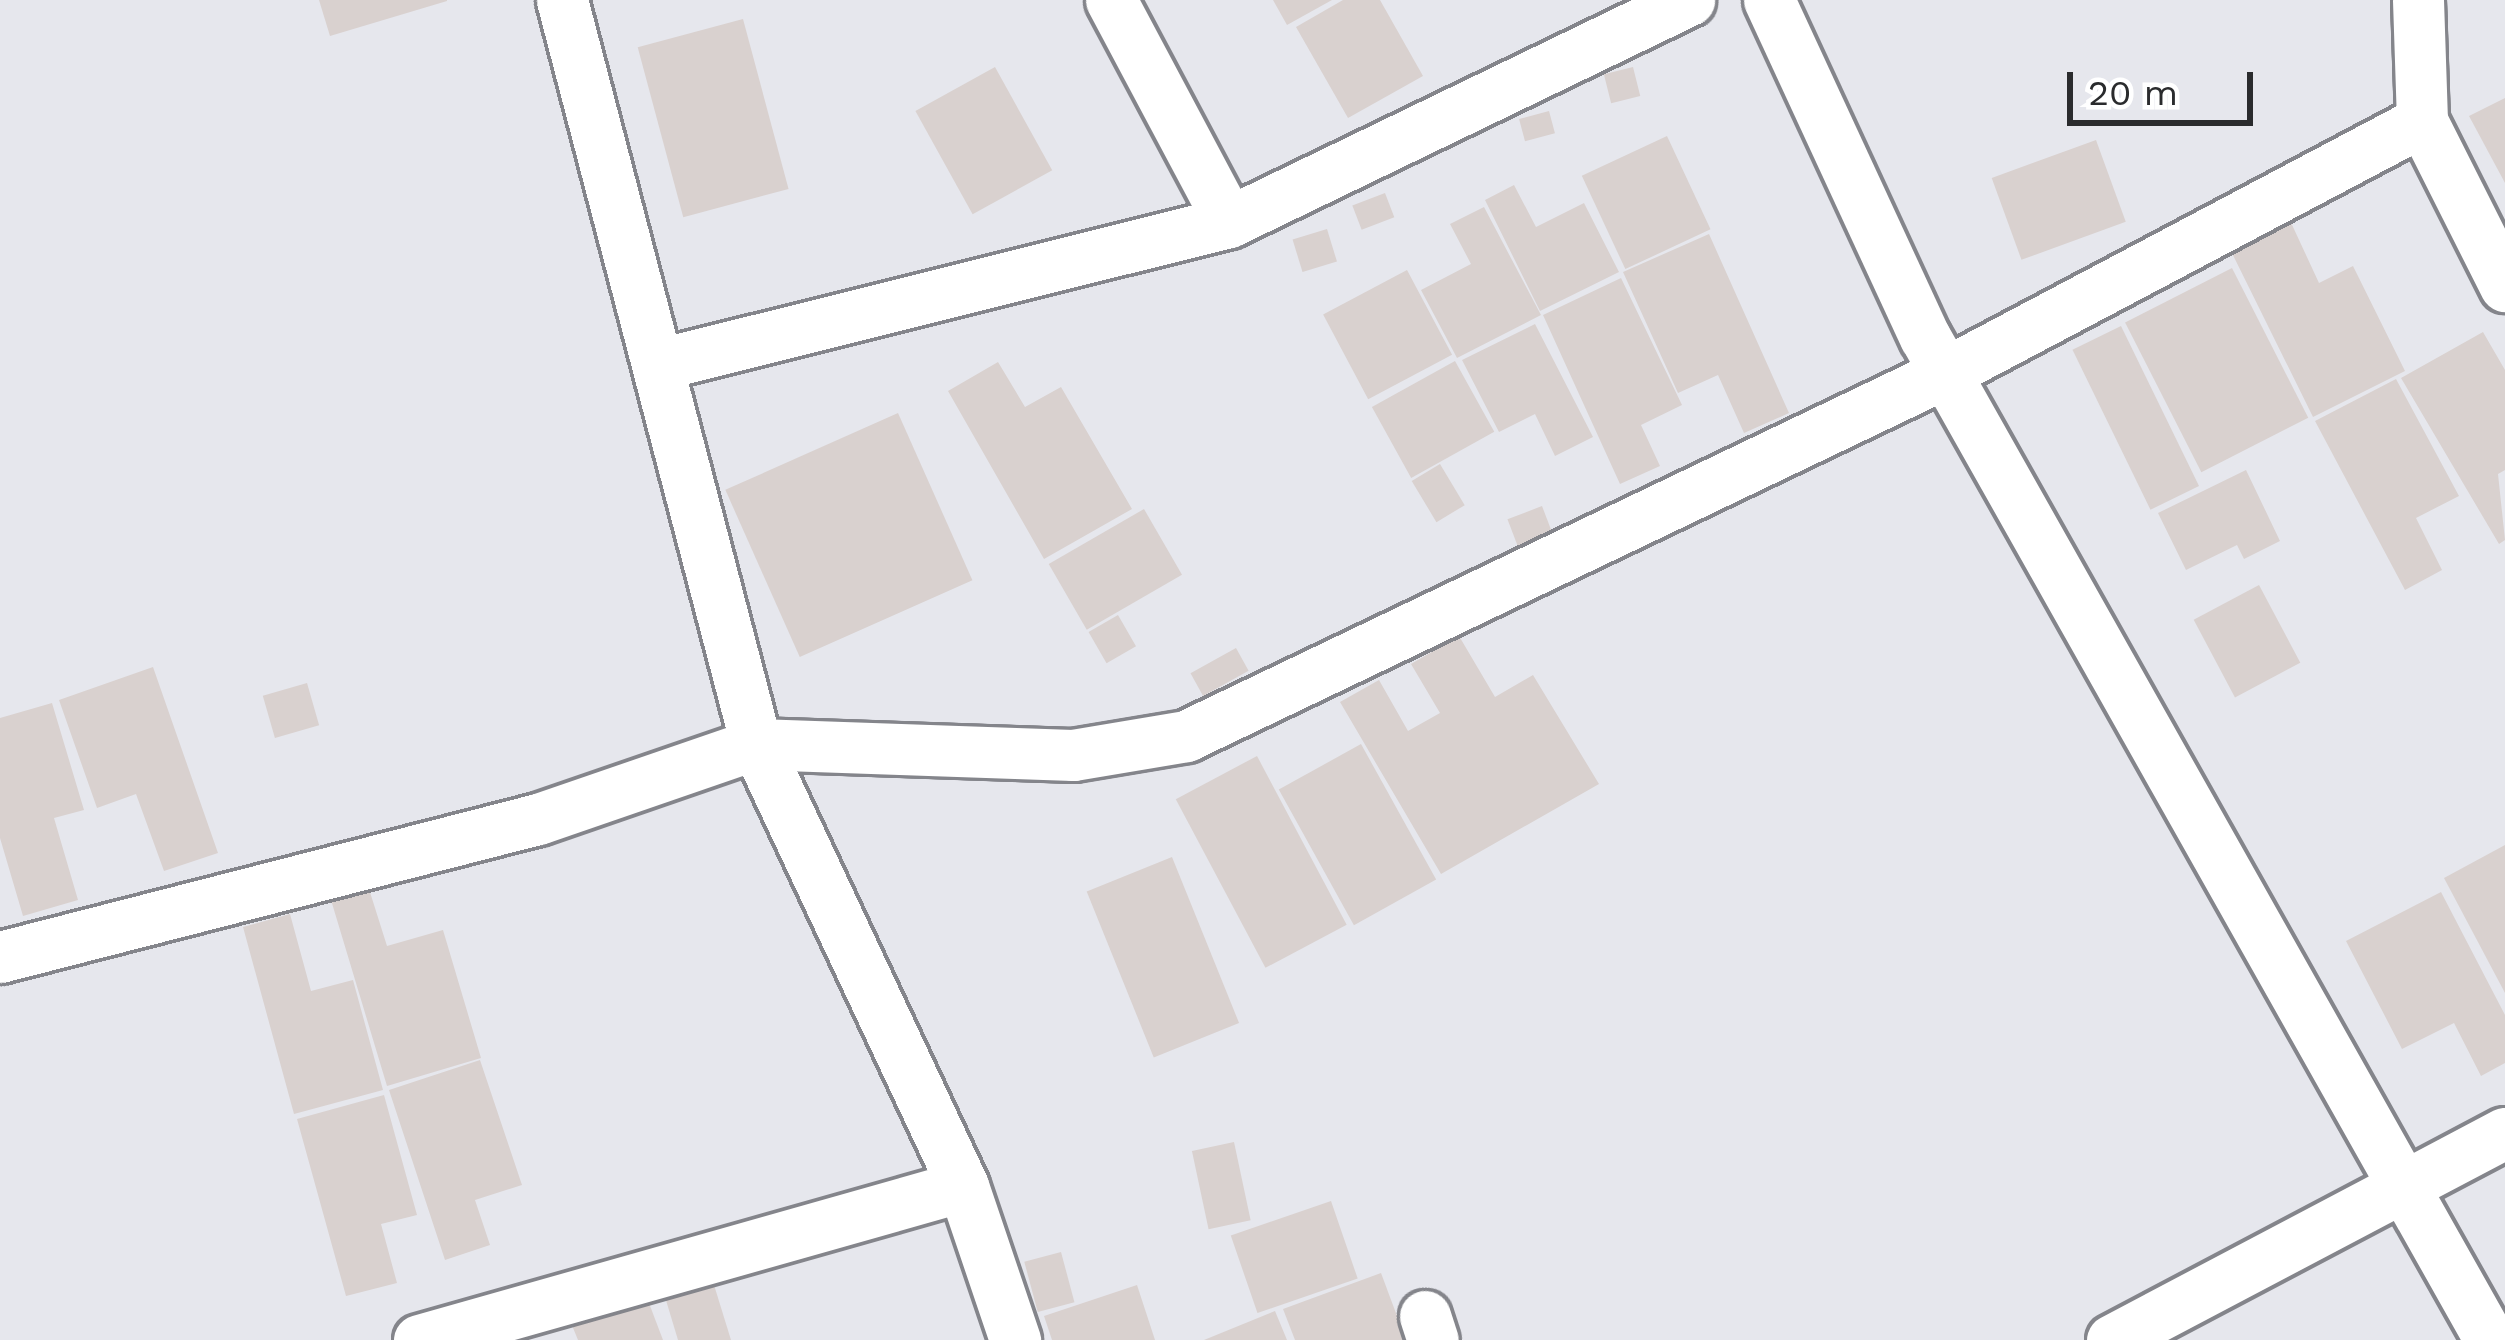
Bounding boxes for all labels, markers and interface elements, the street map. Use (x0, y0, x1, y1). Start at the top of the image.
scale bar (2073, 48, 2259, 122)
text: 20 m (2088, 72, 2178, 114)

